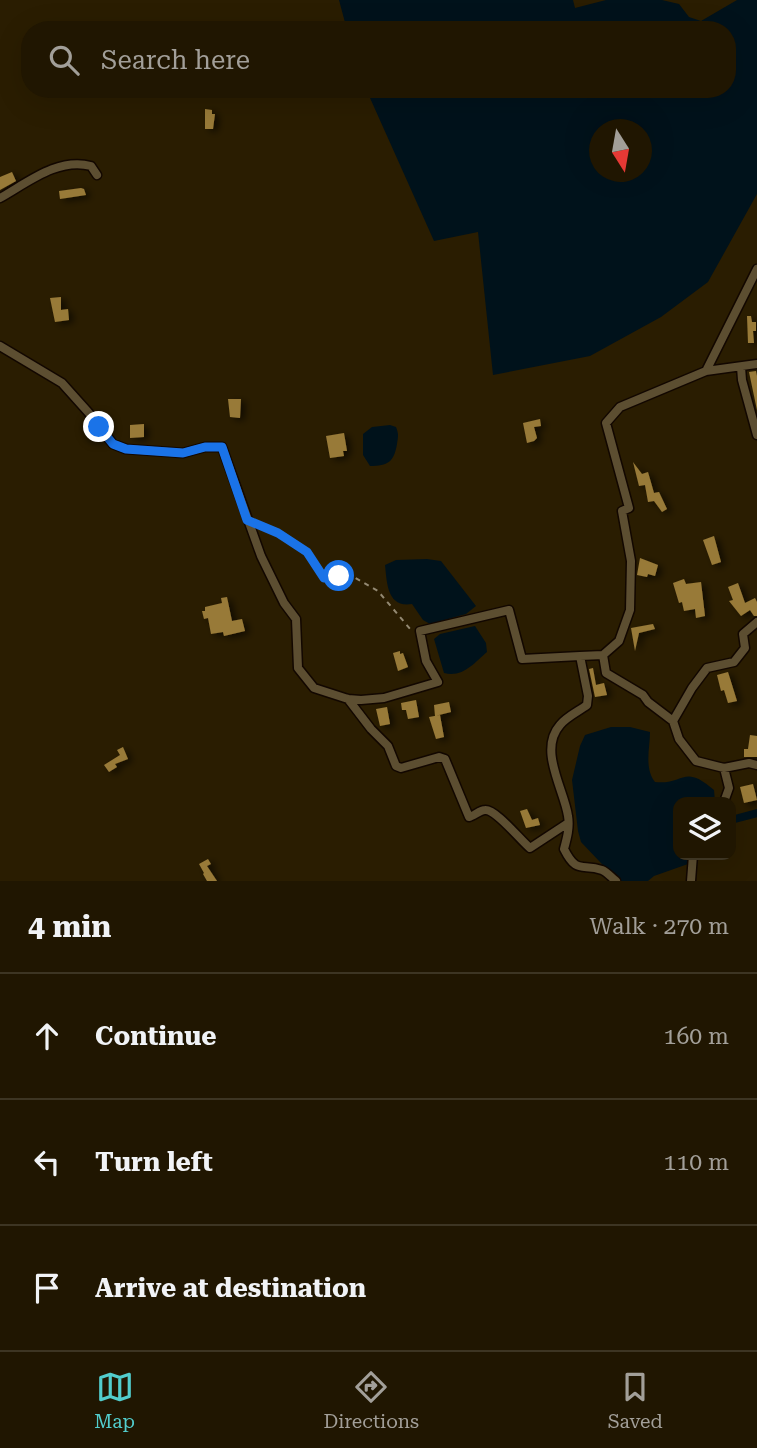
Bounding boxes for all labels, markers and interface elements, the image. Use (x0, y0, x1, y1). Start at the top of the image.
search box (21, 21, 736, 98)
icon: search (45, 41, 83, 79)
text: Search here (101, 45, 250, 75)
north arrow (589, 119, 652, 182)
route end (83, 411, 114, 442)
route start (323, 560, 354, 591)
map controls (673, 797, 736, 860)
button: layers (673, 797, 736, 860)
text: 4 min (28, 909, 111, 944)
text: Walk · 270 m (590, 913, 729, 940)
icon: ahead (28, 1017, 66, 1055)
text: Continue (95, 1021, 217, 1051)
text: 160 m (664, 1023, 729, 1050)
icon: left (28, 1143, 66, 1181)
text: Turn left (95, 1147, 213, 1177)
text: 110 m (664, 1149, 729, 1176)
icon: arrive (28, 1269, 66, 1307)
text: Arrive at destination (95, 1273, 366, 1303)
tab: Map (94, 1368, 135, 1433)
tab: Directions (323, 1368, 419, 1433)
tab: Saved (608, 1368, 663, 1433)

